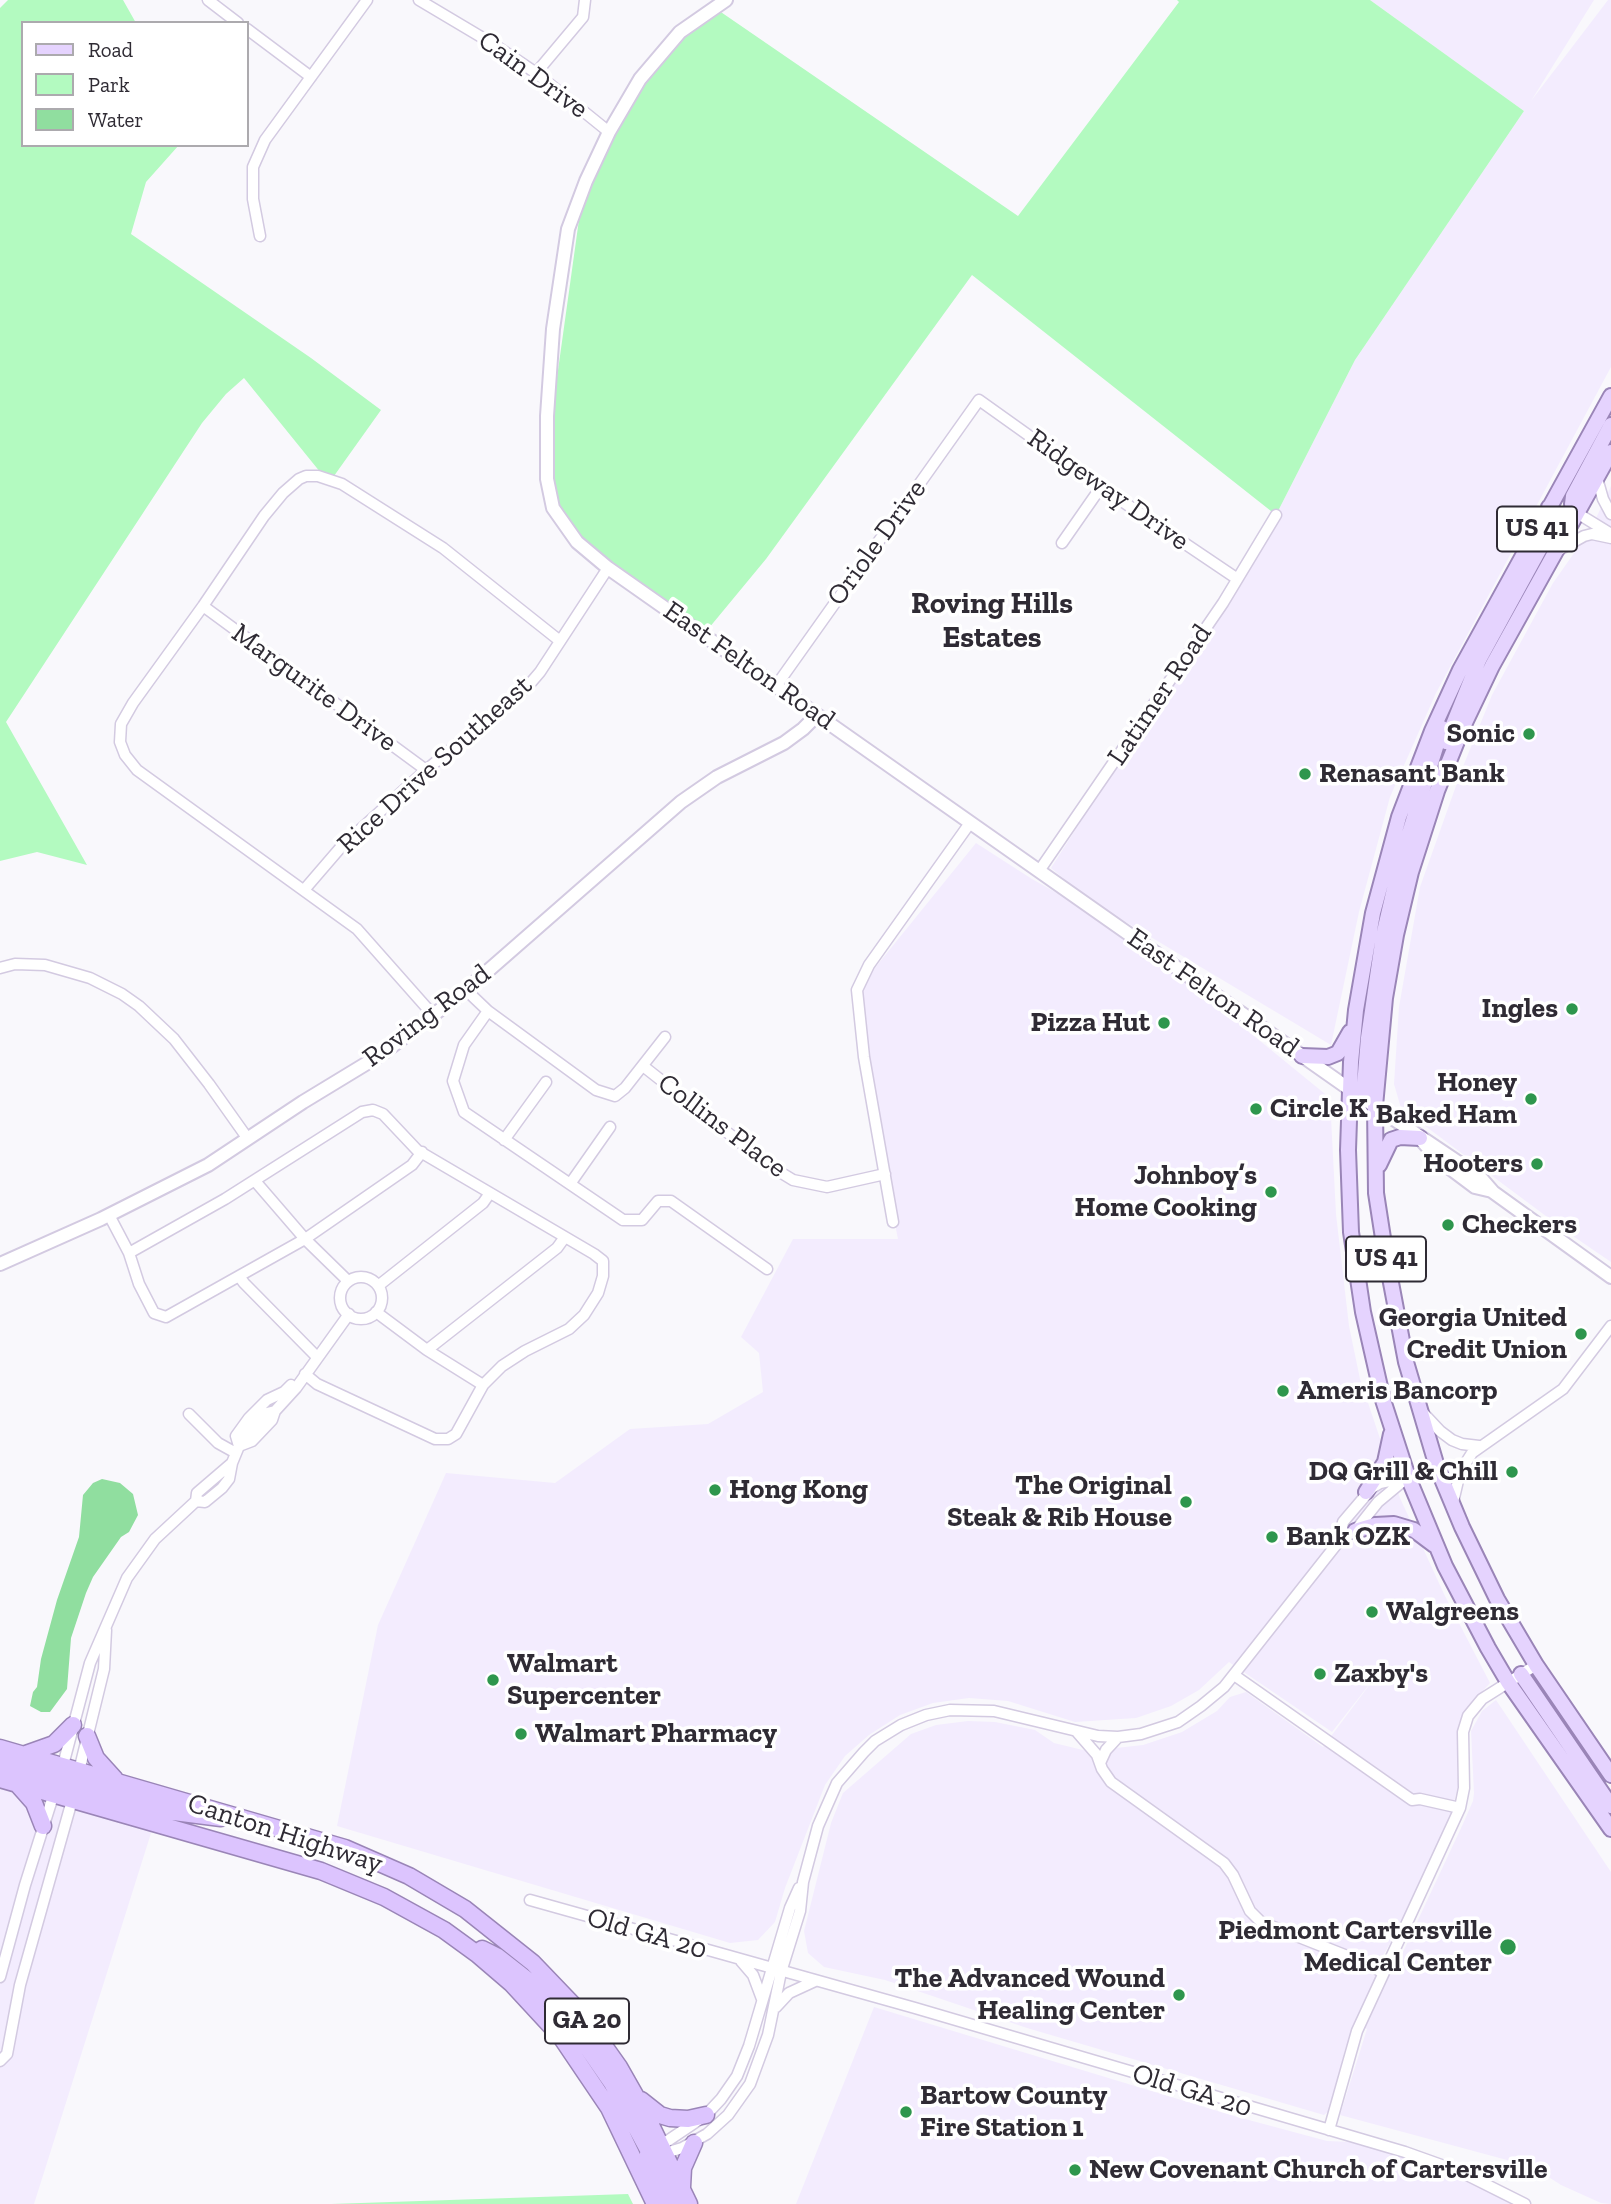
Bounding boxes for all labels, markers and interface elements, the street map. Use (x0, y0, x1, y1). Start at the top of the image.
legend (21, 21, 248, 147)
street label: Cain Drive (471, 24, 595, 126)
text: Road (88, 37, 133, 62)
text: Park (88, 72, 130, 97)
text: Water (88, 107, 143, 132)
street label: Ridgeway Drive (1021, 422, 1195, 558)
street label: Oriole Drive (820, 474, 934, 612)
road number: US 41 (1497, 506, 1577, 552)
district label: Roving Hills Estates (911, 586, 1073, 656)
street label: East Felton Road (657, 594, 841, 738)
street label: Margurite Drive (225, 617, 403, 759)
street label: Latimer Road (1101, 618, 1219, 772)
street label: Rice Drive Southeast (331, 669, 539, 861)
place label: Sonic (1447, 717, 1515, 751)
marker: Sonic (1521, 726, 1537, 742)
place label: Renasant Bank (1319, 757, 1505, 791)
marker: Renasant Bank (1297, 766, 1313, 782)
street label: East Felton Road (1121, 921, 1305, 1065)
street label: Roving Road (357, 957, 497, 1075)
place label: Ingles (1481, 992, 1558, 1026)
marker: Ingles (1564, 1001, 1580, 1017)
place label: Pizza Hut (1030, 1006, 1150, 1040)
marker: Pizza Hut (1156, 1015, 1172, 1031)
place label: Honey Baked Ham (1376, 1066, 1517, 1132)
street label: Collins Place (651, 1067, 793, 1185)
marker: Honey Baked Ham (1523, 1091, 1539, 1107)
place label: Circle K (1270, 1092, 1368, 1126)
marker: Circle K (1248, 1101, 1264, 1117)
place label: Hooters (1423, 1147, 1523, 1181)
marker: Hooters (1529, 1156, 1545, 1172)
place label: Johnboy’s Home Cooking (1075, 1159, 1257, 1225)
marker: Johnboy’s Home Cooking (1263, 1184, 1279, 1200)
place label: Checkers (1462, 1208, 1577, 1242)
marker: Checkers (1440, 1217, 1456, 1233)
road number: US 41 (1346, 1236, 1426, 1282)
place label: Georgia United Credit Union (1379, 1301, 1567, 1367)
marker: Georgia United Credit Union (1573, 1326, 1589, 1342)
place label: Ameris Bancorp (1297, 1374, 1497, 1408)
marker: Ameris Bancorp (1275, 1383, 1291, 1399)
place label: DQ Grill & Chill (1309, 1455, 1498, 1489)
marker: DQ Grill & Chill (1504, 1464, 1520, 1480)
place label: The Original Steak & Rib House (947, 1469, 1172, 1535)
place label: Hong Kong (729, 1473, 868, 1507)
marker: Hong Kong (707, 1482, 723, 1498)
marker: The Original Steak & Rib House (1178, 1494, 1194, 1510)
place label: Bank OZK (1286, 1520, 1410, 1554)
marker: Bank OZK (1264, 1529, 1280, 1545)
place label: Walgreens (1386, 1595, 1519, 1629)
marker: Walgreens (1364, 1604, 1380, 1620)
place label: Walmart Supercenter (507, 1647, 661, 1713)
place label: Zaxby's (1334, 1657, 1428, 1691)
marker: Zaxby's (1312, 1666, 1328, 1682)
marker: Walmart Supercenter (485, 1672, 501, 1688)
place label: Walmart Pharmacy (535, 1717, 777, 1751)
marker: Walmart Pharmacy (513, 1726, 529, 1742)
street label: Canton Highway (183, 1787, 387, 1881)
street label: Old GA 20 (583, 1901, 711, 1967)
place label: Piedmont Cartersville Medical Center (1218, 1914, 1492, 1980)
marker: Piedmont Cartersville Medical Center (1498, 1937, 1518, 1957)
place label: The Advanced Wound Healing Center (894, 1962, 1165, 2028)
marker: The Advanced Wound Healing Center (1171, 1987, 1187, 2003)
road number: GA 20 (545, 1998, 629, 2044)
street label: Old GA 20 (1128, 2057, 1256, 2125)
place label: Bartow County Fire Station 1 (920, 2079, 1107, 2145)
marker: Bartow County Fire Station 1 (898, 2104, 914, 2120)
place label: New Covenant Church of Cartersville (1089, 2153, 1547, 2187)
marker: New Covenant Church of Cartersville (1067, 2162, 1083, 2178)

